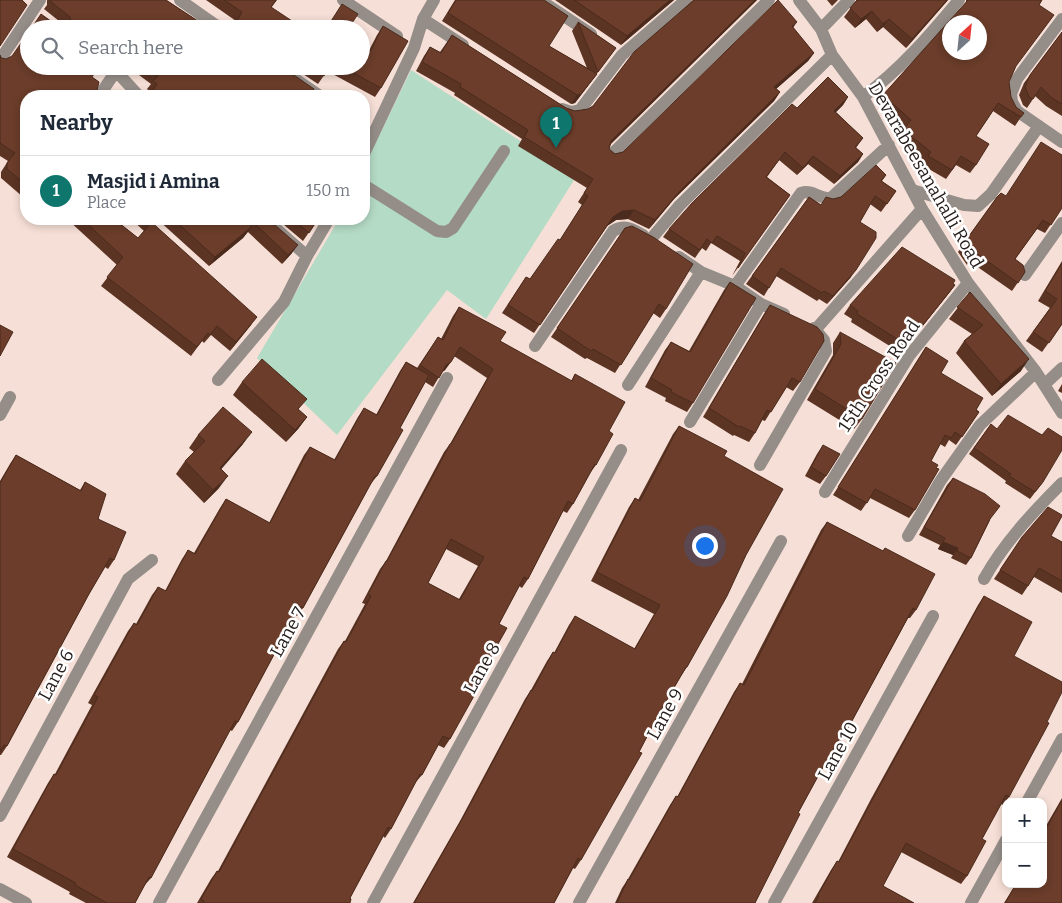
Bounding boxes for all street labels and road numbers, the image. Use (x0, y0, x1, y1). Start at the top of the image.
street label: Devarabeesanahalli Road (864, 78, 988, 272)
street label: 15th Cross Road (833, 316, 925, 436)
street label: Lane 7 (265, 603, 311, 661)
street label: Lane 8 (459, 639, 505, 697)
street label: Lane 6 (33, 646, 79, 704)
street label: Lane 9 (642, 685, 688, 743)
street label: Lane 10 (813, 718, 863, 784)

